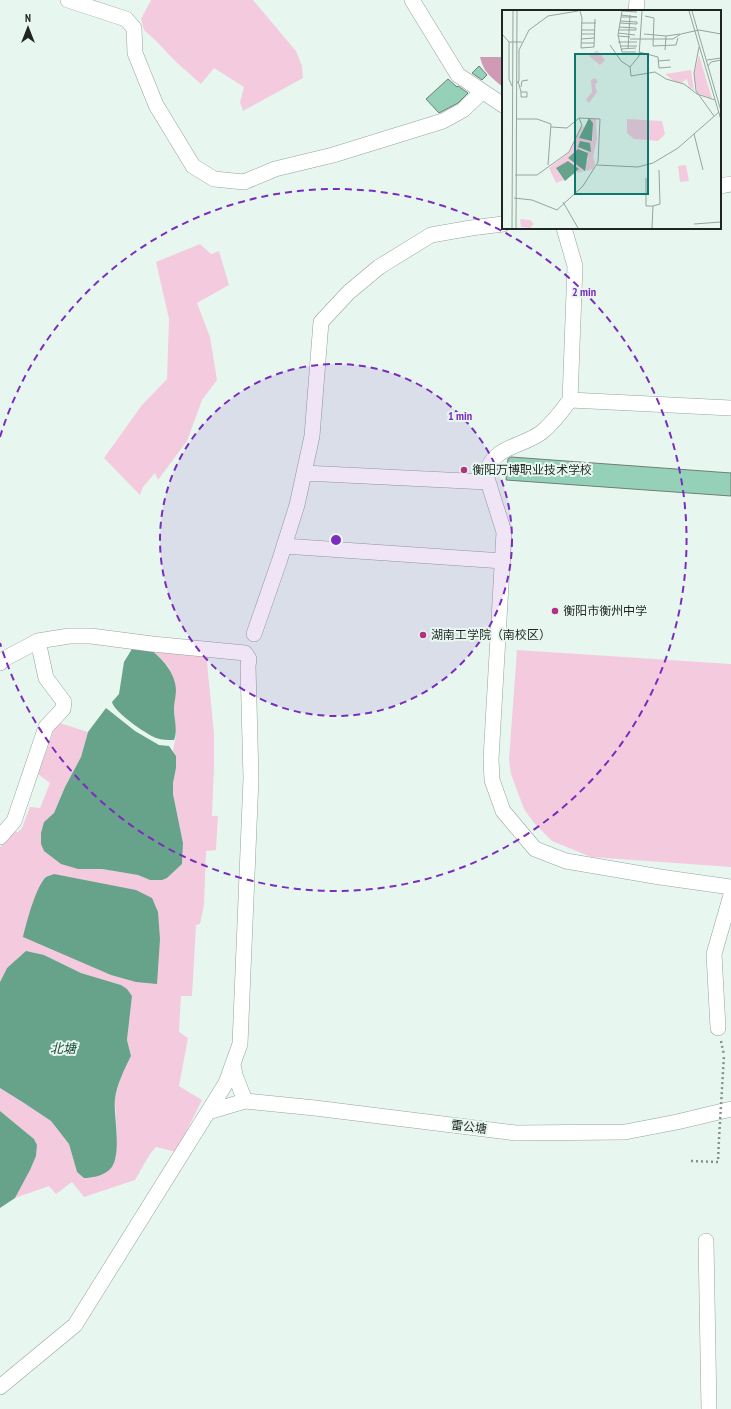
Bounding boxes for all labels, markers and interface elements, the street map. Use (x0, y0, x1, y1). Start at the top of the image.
north arrow (8, 8, 48, 48)
inset map (502, 10, 721, 229)
text: N (25, 11, 31, 25)
text: 2 min (572, 284, 596, 299)
text: 1 min (448, 408, 472, 423)
place label: 衡阳万博职业技术学校 (472, 462, 592, 477)
marker: 衡阳万博职业技术学校 (459, 465, 469, 475)
centre of rings (329, 533, 343, 547)
place label: 衡阳市衡州中学 (563, 603, 647, 618)
marker: 衡阳市衡州中学 (550, 606, 560, 616)
place label: 湖南工学院（南校区） (431, 627, 551, 642)
marker: 湖南工学院（南校区） (418, 630, 428, 640)
water label: 北塘 (50, 1040, 78, 1057)
street label: 雷公塘 (450, 1117, 488, 1136)

